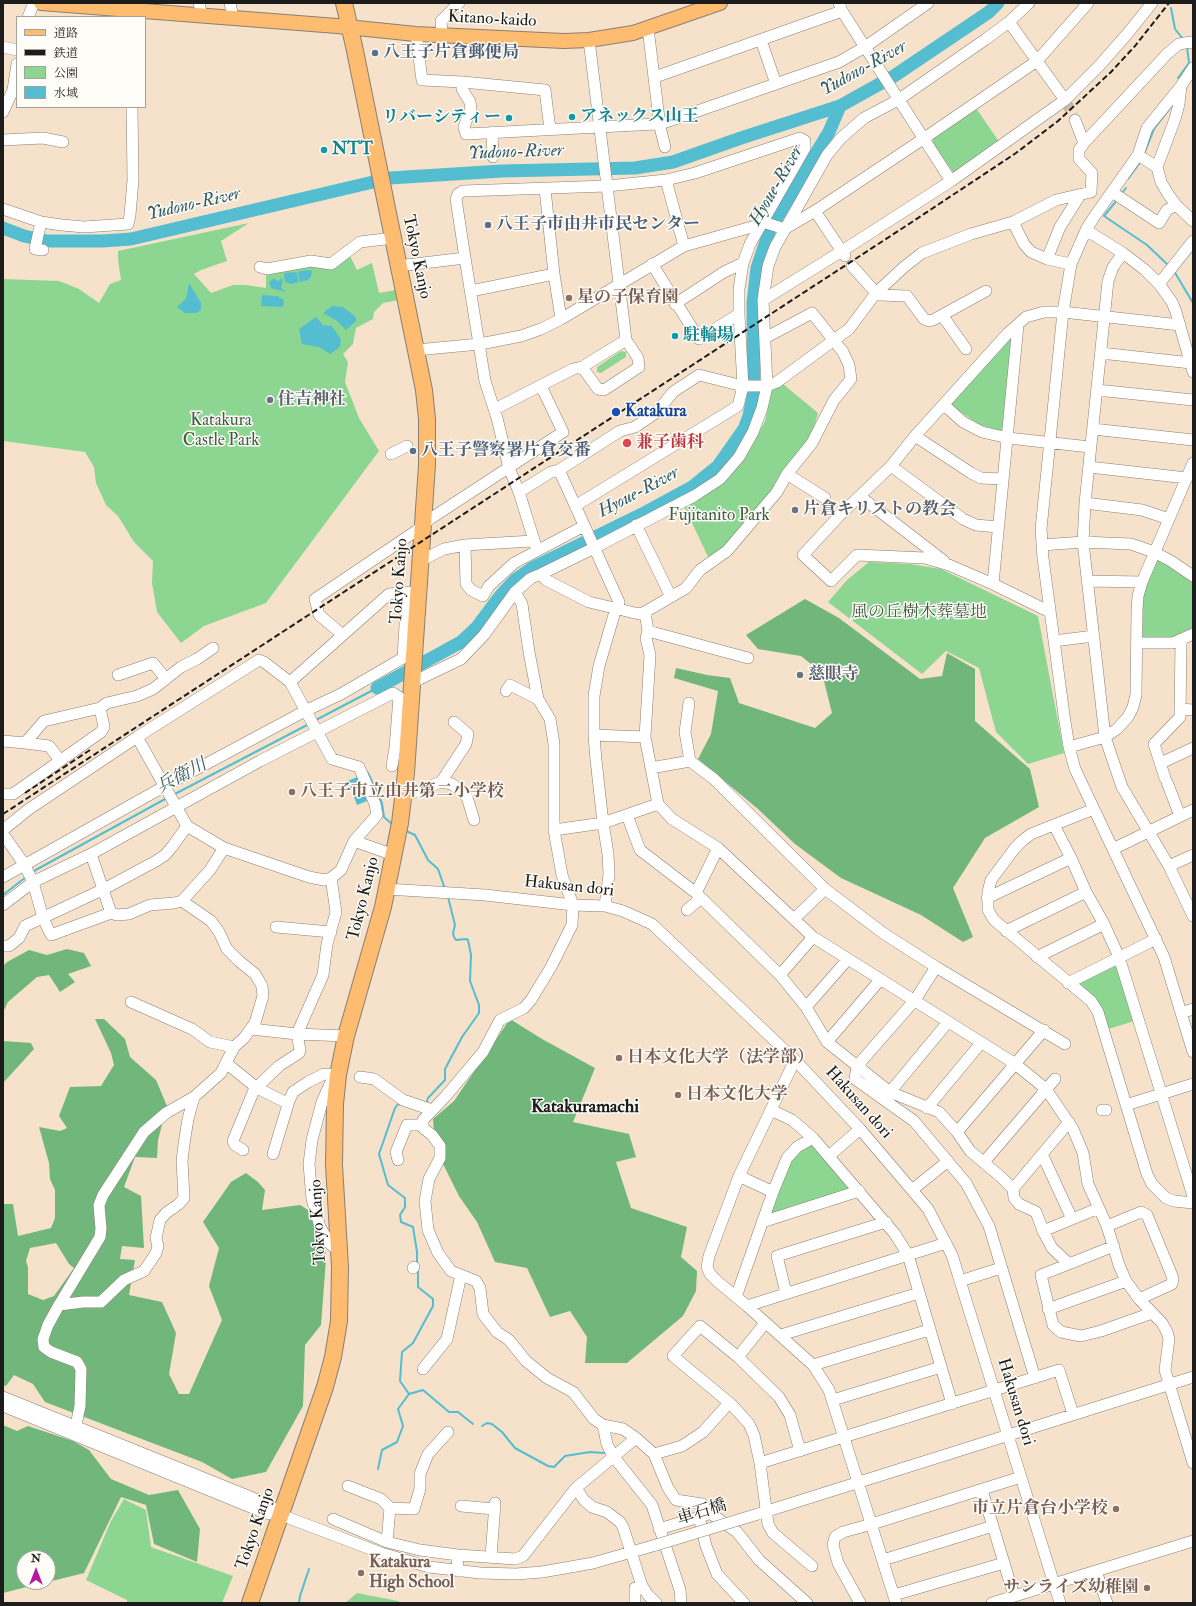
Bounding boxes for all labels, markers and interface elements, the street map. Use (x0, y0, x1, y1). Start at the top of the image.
street label: Kitano-kaido (447, 7, 537, 33)
legend (16, 16, 146, 108)
text: 道路 (54, 26, 78, 41)
water label: Yudono-River (817, 36, 911, 102)
place label: 八王子片倉郵便局 (383, 43, 519, 63)
text: 鉄道 (54, 46, 78, 61)
marker: 八王子片倉郵便局 (370, 48, 380, 58)
text: 公園 (54, 66, 78, 81)
text: 水域 (54, 86, 78, 101)
place label: アネックス山王 (580, 107, 699, 127)
place label: リバーシティー (382, 108, 501, 128)
marker: アネックス山王 (567, 112, 577, 122)
marker: リバーシティー (504, 113, 514, 123)
place label: NTT (332, 140, 373, 160)
water label: Yudono-River (468, 141, 564, 165)
water label: Hyoue-River (745, 142, 809, 230)
marker: NTT (319, 145, 329, 155)
water label: Yudono-River (145, 184, 243, 226)
street label: Tokyo Kanjo (397, 213, 435, 301)
place label: 八王子市由井市民センター (496, 215, 700, 235)
marker: 八王子市由井市民センター (483, 220, 493, 230)
place label: 星の子保育園 (577, 288, 679, 308)
marker: 星の子保育園 (564, 293, 574, 303)
place label: 駐輪場 (683, 326, 734, 346)
marker: 駐輪場 (670, 331, 680, 341)
place label: 住吉神社 (278, 390, 346, 410)
marker: 住吉神社 (265, 395, 275, 405)
place label: Katakura (625, 402, 687, 422)
marker: Katakura (610, 406, 622, 418)
park label: Katakura Castle Park (183, 411, 259, 451)
place label: 兼子歯科 (636, 433, 704, 453)
marker: 兼子歯科 (621, 437, 633, 449)
place label: 八王子警察署片倉交番 (421, 441, 591, 461)
marker: 八王子警察署片倉交番 (408, 446, 418, 456)
water label: Hyoue-River (595, 463, 683, 523)
place label: 片倉キリストの教会 (803, 500, 956, 520)
marker: 片倉キリストの教会 (790, 505, 800, 515)
park label: Fujitanito Park (668, 506, 770, 526)
street label: Tokyo Kanjo (387, 538, 413, 624)
park label: 風の丘樹木葬墓地 (851, 603, 987, 623)
place label: 慈眼寺 (808, 665, 859, 685)
marker: 慈眼寺 (795, 670, 805, 680)
water label: 兵衛川 (153, 755, 211, 799)
place label: 八王子市立由井第二小学校 (300, 782, 504, 802)
marker: 八王子市立由井第二小学校 (287, 787, 297, 797)
street label: Tokyo Kanjo (344, 855, 384, 943)
street label: Hakusan dori (523, 872, 615, 902)
place label: 日本文化大学（法学部） (627, 1048, 814, 1068)
marker: 日本文化大学（法学部） (614, 1053, 624, 1063)
street label: Hakusan dori (820, 1063, 896, 1143)
place label: 日本文化大学 (686, 1085, 788, 1105)
marker: 日本文化大学 (673, 1090, 683, 1100)
district label: Katakuramachi (531, 1097, 639, 1119)
street label: Tokyo Kanjo (307, 1179, 331, 1265)
street label: Hakusan dori (992, 1356, 1038, 1448)
street label: Tokyo Kanjo (232, 1485, 280, 1573)
street label: 車石橋 (675, 1496, 729, 1530)
place label: 市立片倉台小学校 (972, 1499, 1108, 1519)
marker: 市立片倉台小学校 (1111, 1504, 1121, 1514)
north arrow (16, 1550, 56, 1590)
text: N (31, 1552, 41, 1565)
place label: Katakura High School (369, 1553, 454, 1593)
marker: Katakura High School (356, 1568, 366, 1578)
place label: サンライズ幼稚園 (1003, 1578, 1139, 1598)
marker: サンライズ幼稚園 (1142, 1583, 1152, 1593)

